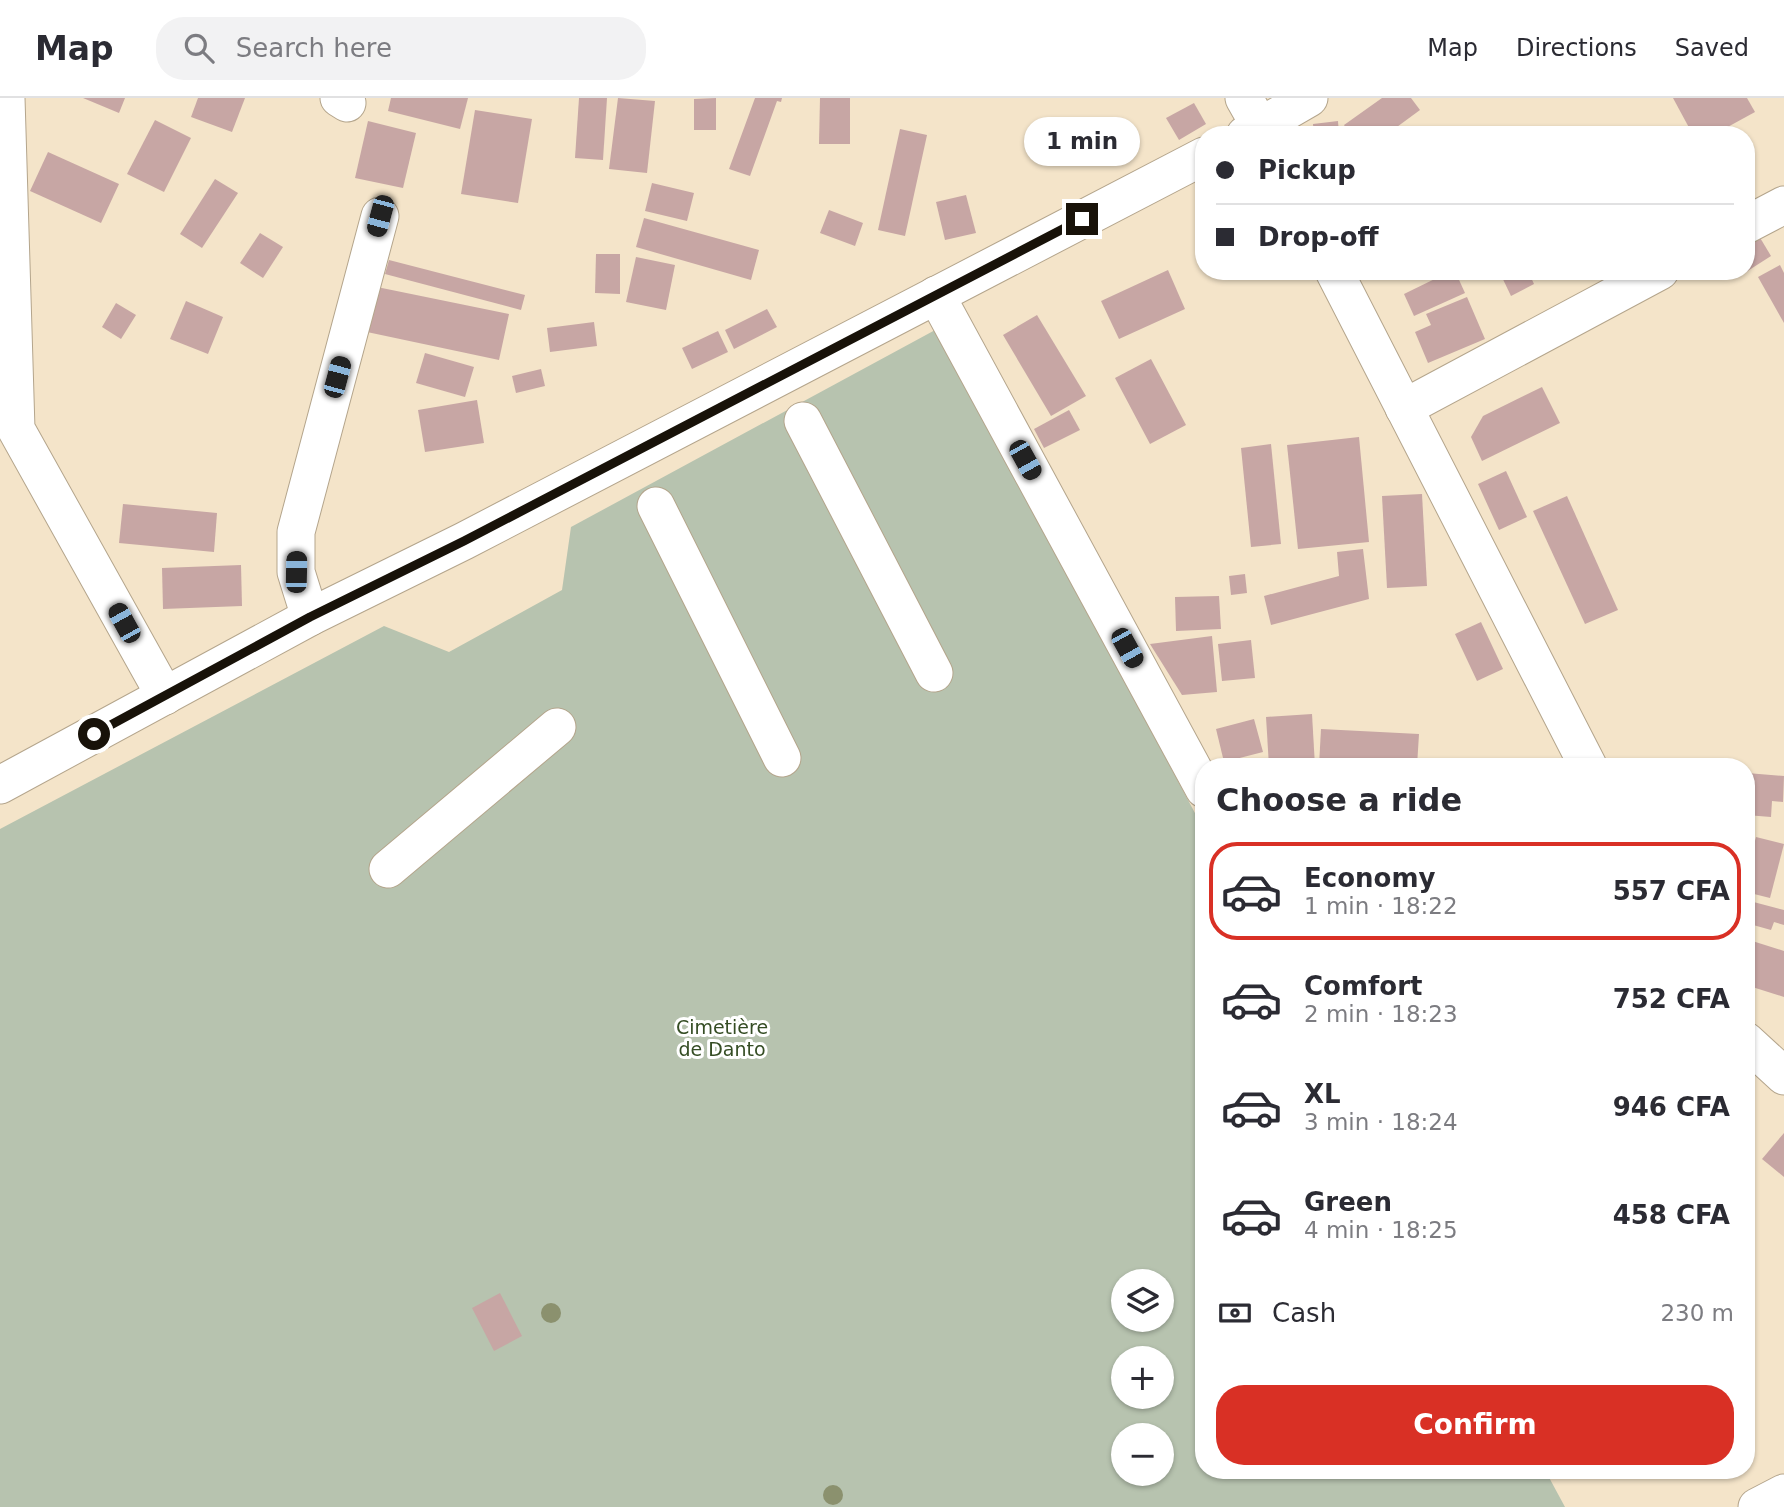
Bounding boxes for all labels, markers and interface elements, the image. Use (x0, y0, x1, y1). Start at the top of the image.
search box (156, 17, 646, 80)
text: Map (35, 29, 114, 68)
icon: search (180, 29, 218, 67)
text: Search here (236, 33, 392, 63)
text: Map (1427, 34, 1478, 62)
text: Directions (1516, 34, 1637, 62)
text: Saved (1675, 34, 1749, 62)
callout: 1 min (1024, 117, 1140, 166)
text: 1 min (1046, 128, 1118, 154)
text: Pickup (1258, 155, 1356, 185)
car (365, 193, 396, 239)
route end (1066, 203, 1098, 235)
text: Drop-off (1258, 222, 1379, 252)
car (322, 354, 353, 400)
car (1006, 437, 1045, 483)
car (286, 551, 307, 593)
car (105, 600, 144, 646)
car (1108, 625, 1147, 671)
route start (78, 718, 110, 750)
text: Choose a ride (1216, 781, 1462, 819)
icon: car (1220, 860, 1283, 923)
text: Economy (1304, 863, 1435, 893)
text: 557 CFA (1613, 876, 1730, 906)
text: 1 min · 18:22 (1304, 893, 1458, 919)
icon: car (1220, 968, 1283, 1031)
text: Comfort (1304, 971, 1422, 1001)
text: 752 CFA (1613, 984, 1730, 1014)
text: 2 min · 18:23 (1304, 1001, 1458, 1027)
park label: Cimetière de Danto (676, 1016, 768, 1060)
icon: car (1220, 1076, 1283, 1139)
text: XL (1304, 1079, 1341, 1109)
text: 946 CFA (1613, 1092, 1730, 1122)
text: 3 min · 18:24 (1304, 1109, 1458, 1135)
icon: car (1220, 1184, 1283, 1247)
text: Green (1304, 1187, 1392, 1217)
text: 458 CFA (1613, 1200, 1730, 1230)
text: 4 min · 18:25 (1304, 1217, 1458, 1243)
map controls (1111, 1269, 1174, 1486)
button: layers (1111, 1269, 1174, 1332)
icon: cash (1216, 1294, 1254, 1332)
text: Cash (1272, 1298, 1336, 1328)
text: 230 m (1660, 1300, 1734, 1326)
button: + (1111, 1346, 1174, 1409)
button: Confirm (1216, 1385, 1734, 1465)
button: − (1111, 1423, 1174, 1486)

